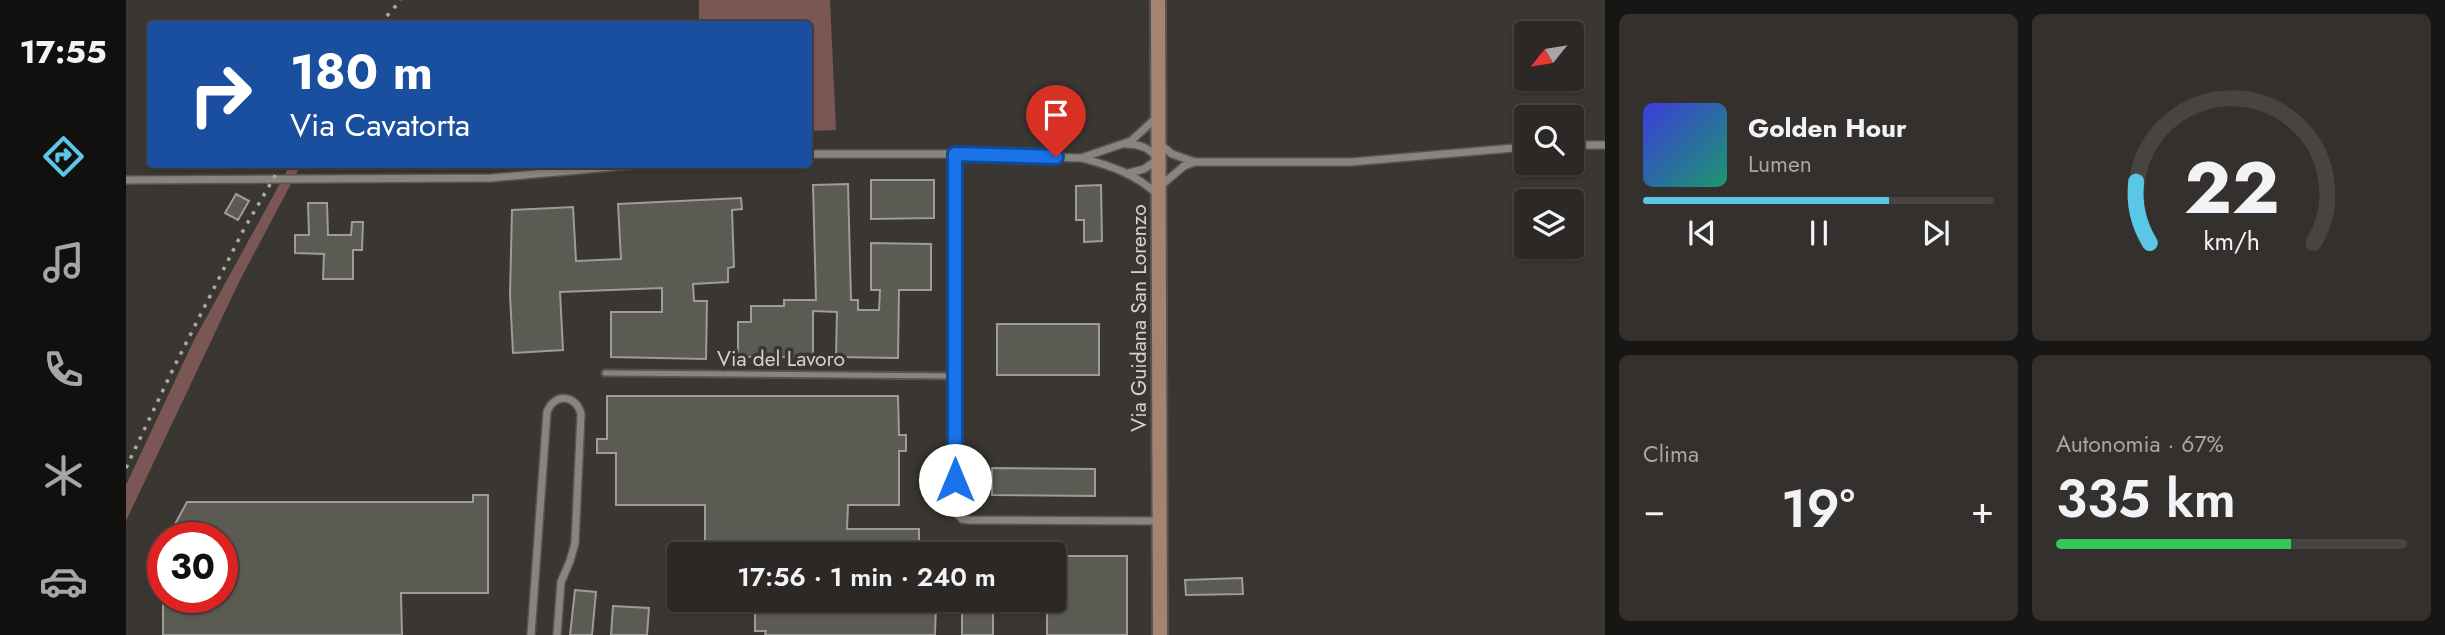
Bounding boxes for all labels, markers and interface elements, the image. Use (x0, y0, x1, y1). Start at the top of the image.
north arrow (1514, 21, 1584, 91)
map controls (1514, 21, 1584, 259)
text: 17:55 (19, 29, 107, 75)
text: 180 m (290, 37, 433, 107)
icon: right (175, 49, 266, 140)
pin (1026, 85, 1086, 157)
icon: arrive (1037, 96, 1075, 134)
text: Via Cavatorta (290, 102, 470, 148)
button: search (1514, 105, 1584, 175)
text: Golden Hour (1748, 109, 1907, 147)
icon: directions (39, 132, 88, 181)
text: 22 (2184, 136, 2279, 241)
text: Lumen (1748, 147, 1812, 181)
button: layers (1514, 189, 1584, 259)
street label: Via Guidana San Lorenzo (1124, 204, 1154, 432)
icon: previous (1683, 214, 1721, 252)
icon: pause (1800, 214, 1838, 252)
icon: next (1917, 214, 1955, 252)
text: km/h (2203, 223, 2260, 259)
icon: music (39, 238, 88, 287)
street label: Via del Lavoro (717, 344, 845, 374)
icon: phone (39, 345, 88, 394)
text: Autonomia · 67% (2056, 427, 2224, 461)
text: Clima (1643, 437, 1699, 471)
position arrow (918, 443, 992, 517)
icon: climate (39, 451, 88, 500)
text: 335 km (2056, 461, 2236, 537)
text: 19° (1781, 471, 1855, 547)
text: − (1643, 482, 1665, 537)
text: + (1971, 482, 1994, 537)
speed limit sign: 30 (147, 522, 238, 613)
icon: car (39, 557, 88, 606)
text: 17:56 · 1 min · 240 m (737, 558, 996, 596)

